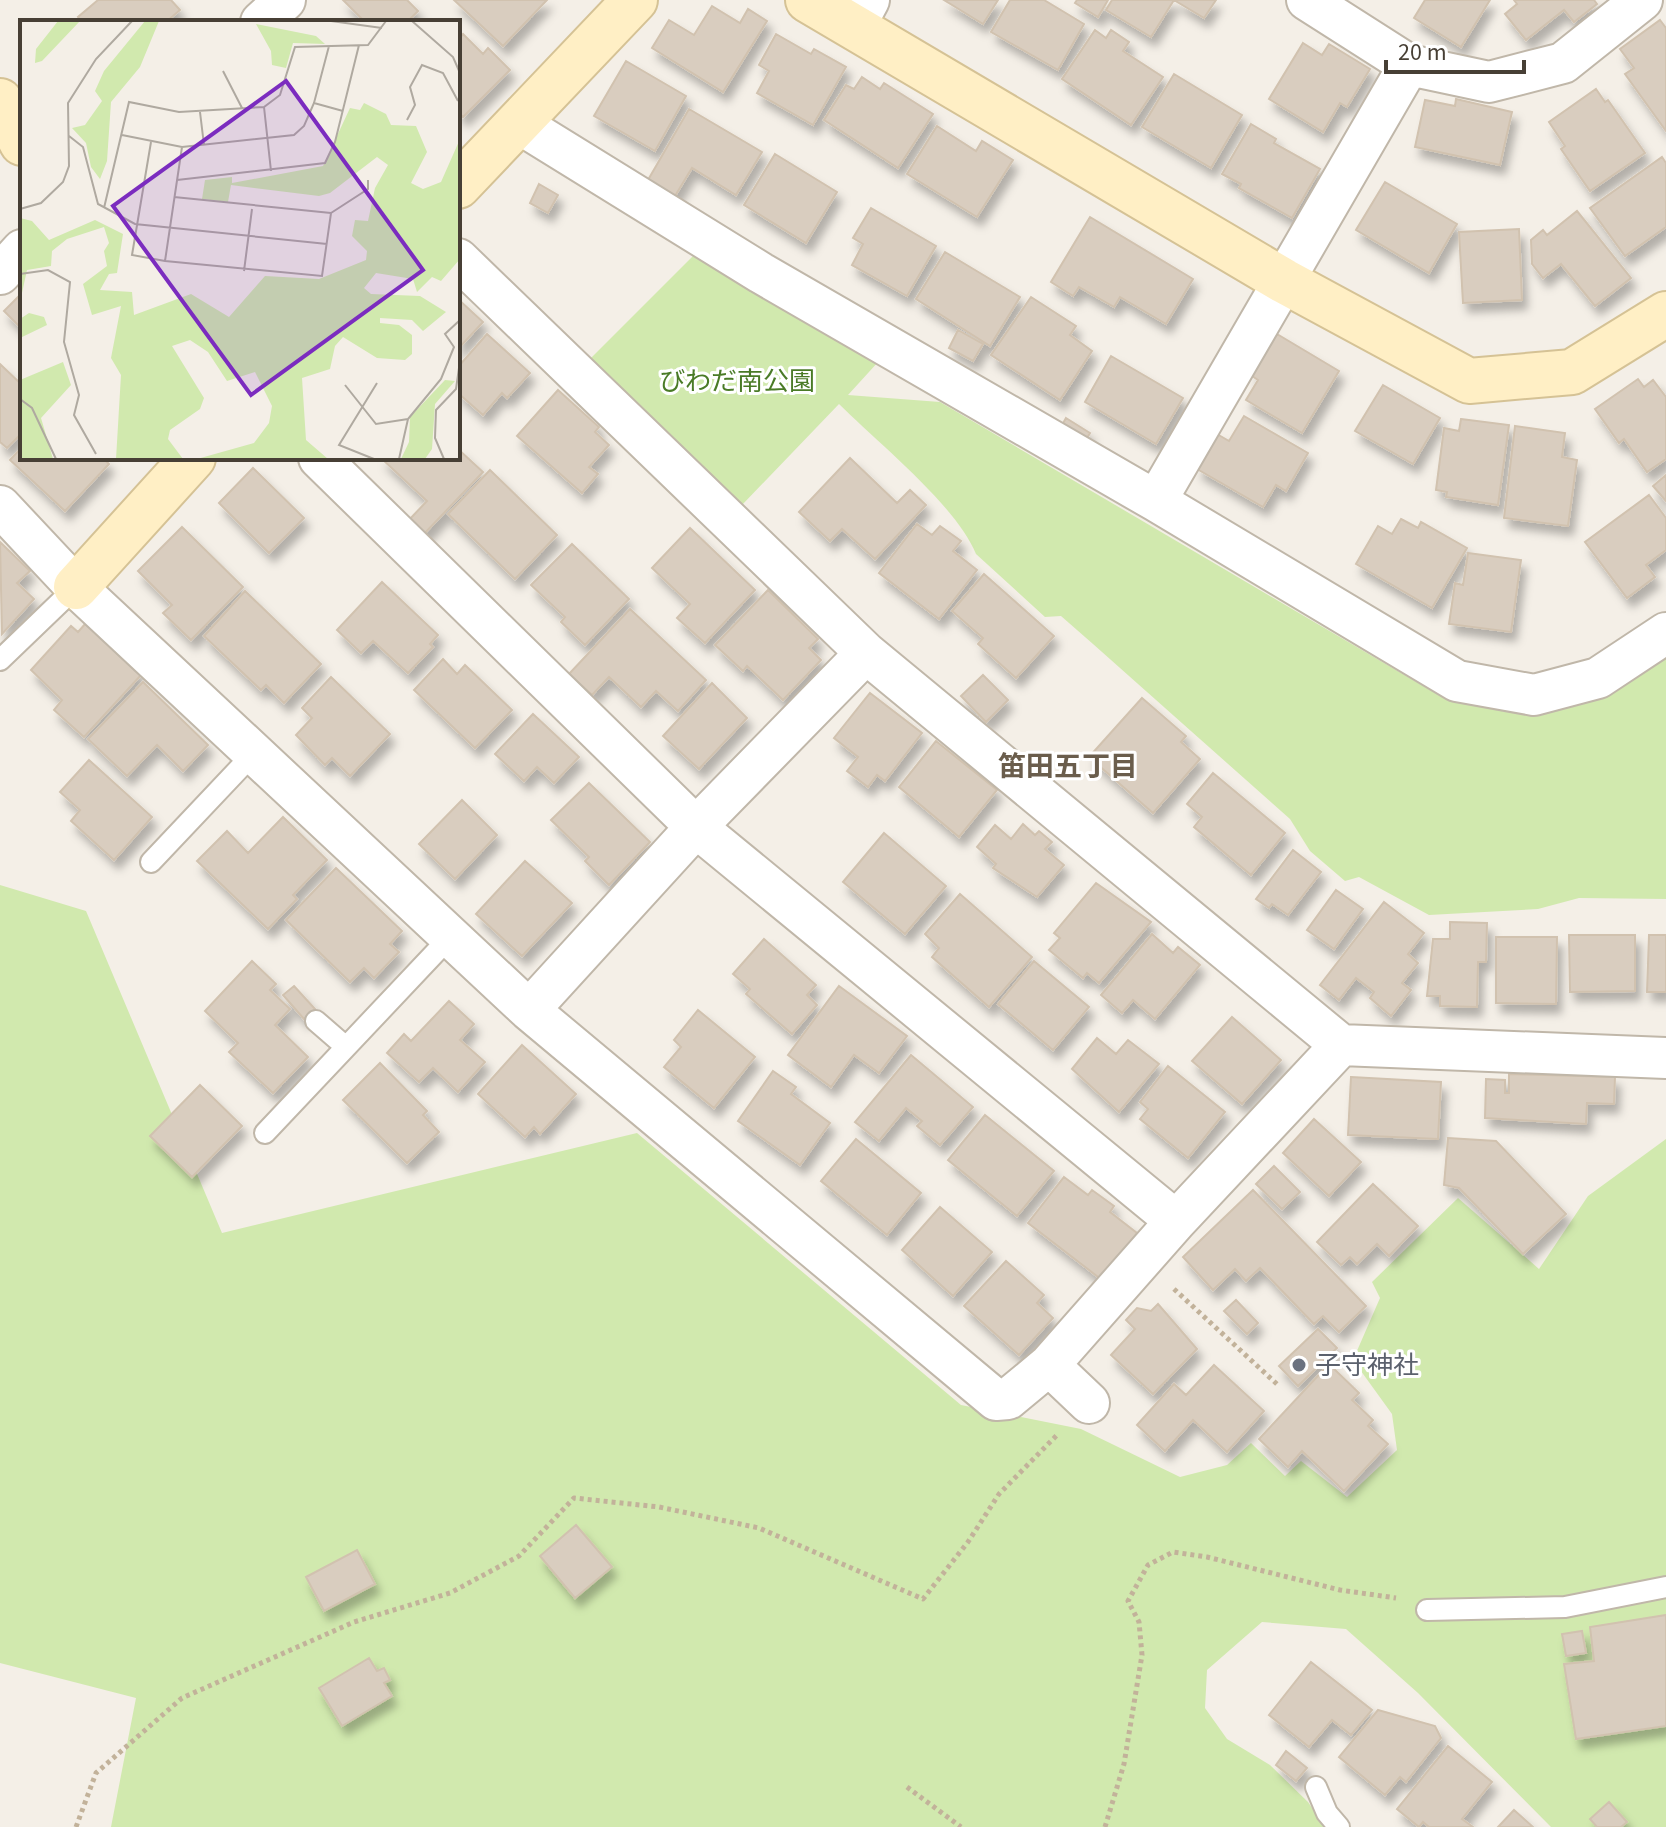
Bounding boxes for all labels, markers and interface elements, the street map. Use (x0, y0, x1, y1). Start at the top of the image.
inset map (20, 20, 460, 460)
scale bar (1386, 24, 1524, 74)
text: 20 m (1398, 35, 1447, 70)
park label: びわだ南公園 (659, 363, 815, 400)
district label: 笛田五丁目 (998, 747, 1138, 787)
place label: 子守神社 (1315, 1347, 1419, 1384)
marker: 子守神社 (1290, 1356, 1308, 1374)

